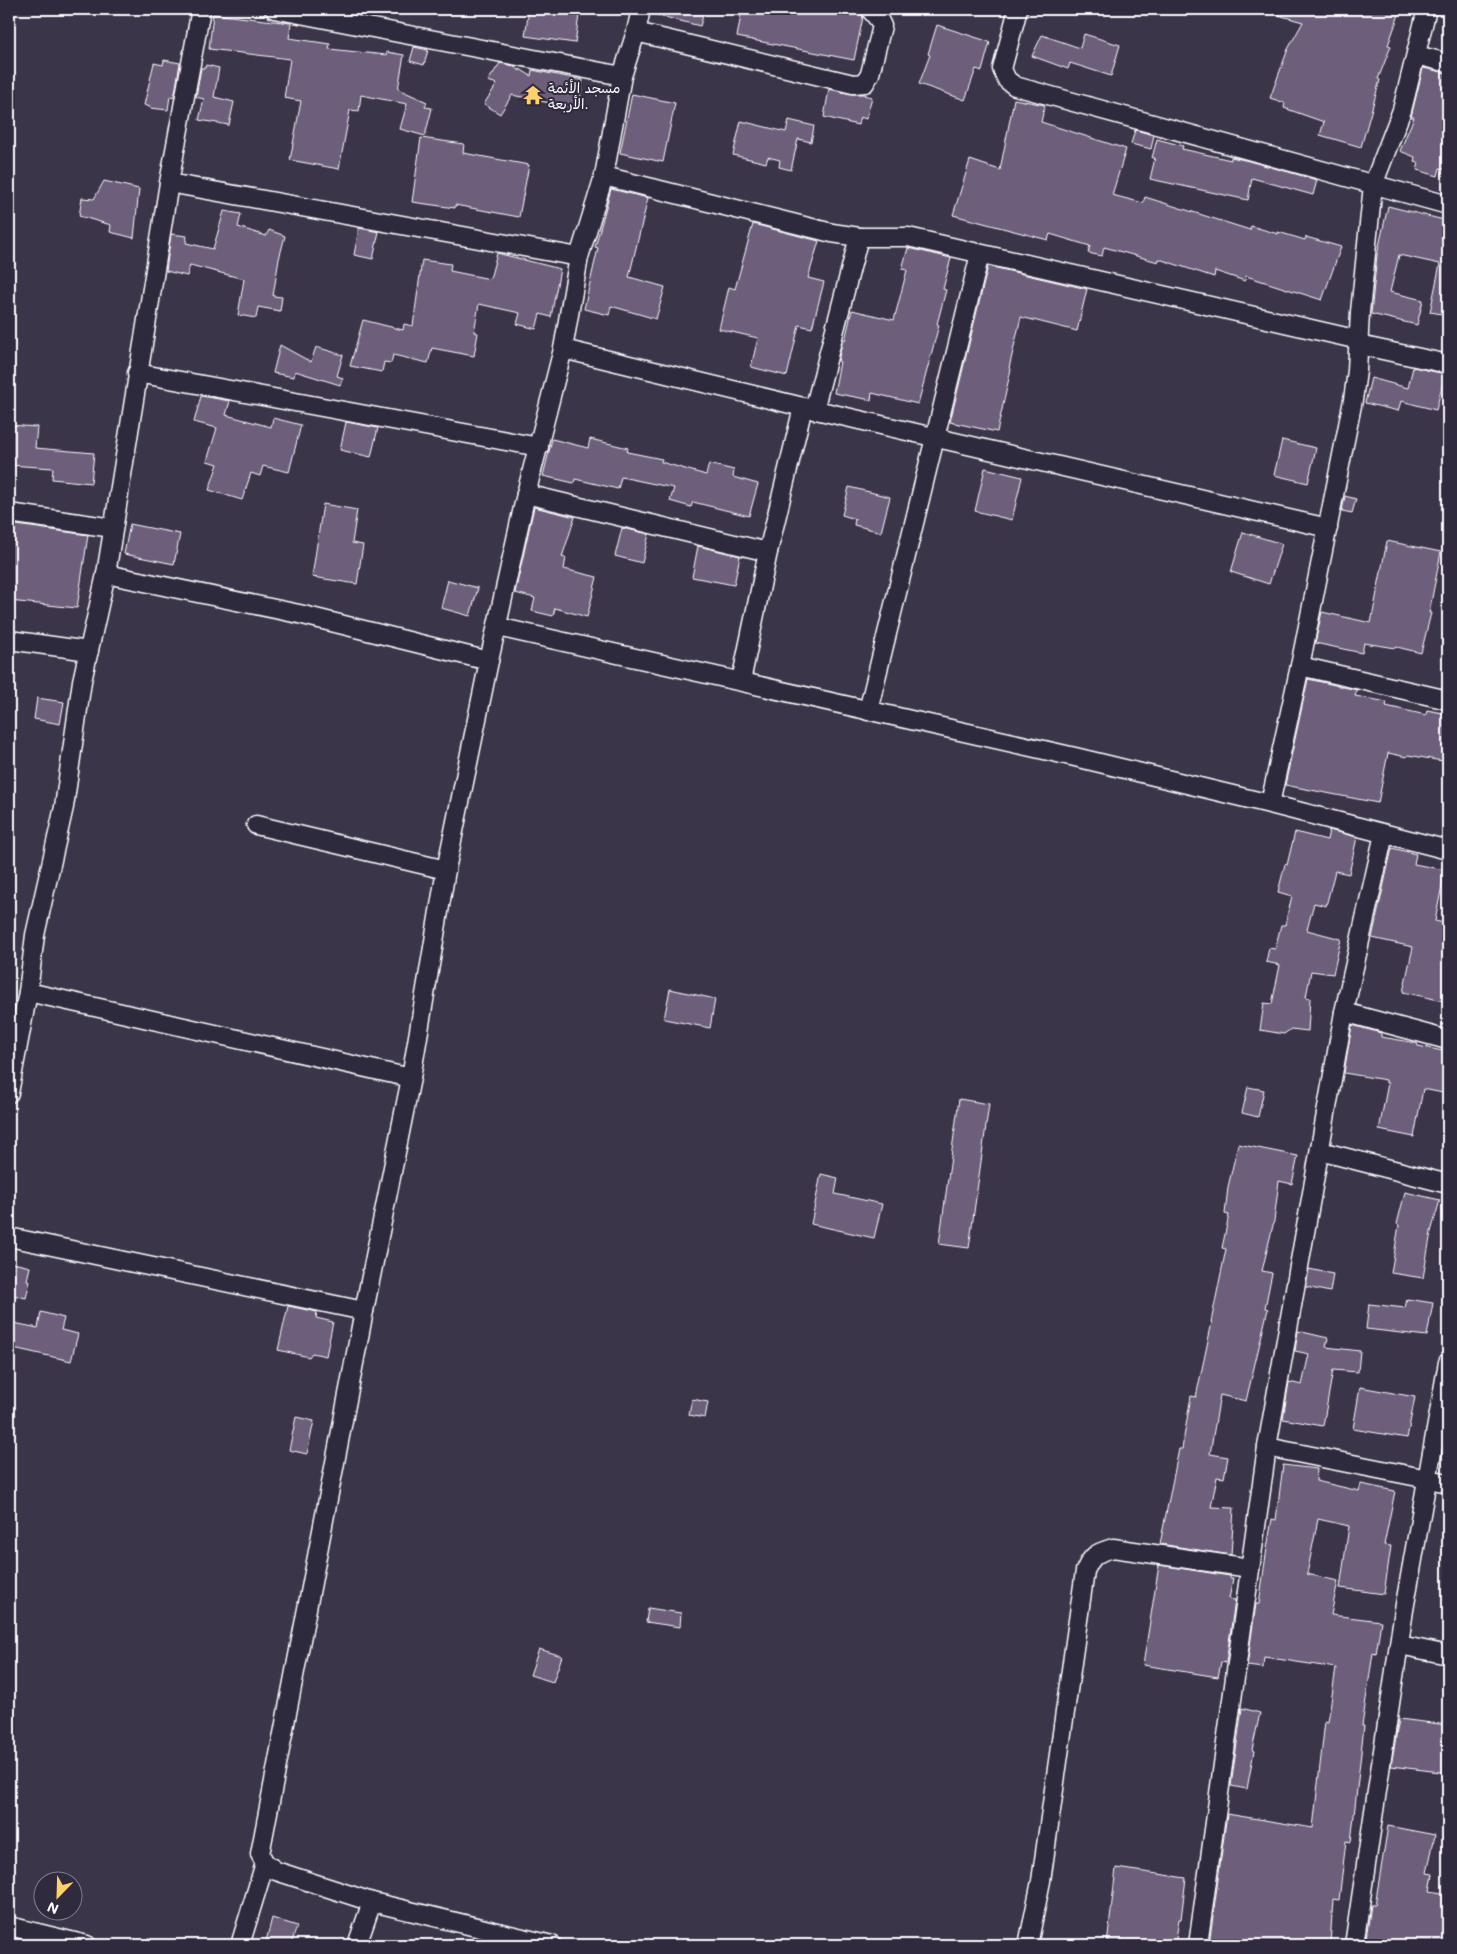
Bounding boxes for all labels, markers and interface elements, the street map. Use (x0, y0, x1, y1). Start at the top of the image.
place label: مسجد الأئمة الأربعة. (548, 78, 621, 113)
temple icon: مسجد الأئمة الأربعة. (522, 84, 544, 106)
north arrow (32, 1872, 82, 1922)
text: N (44, 1898, 61, 1919)

